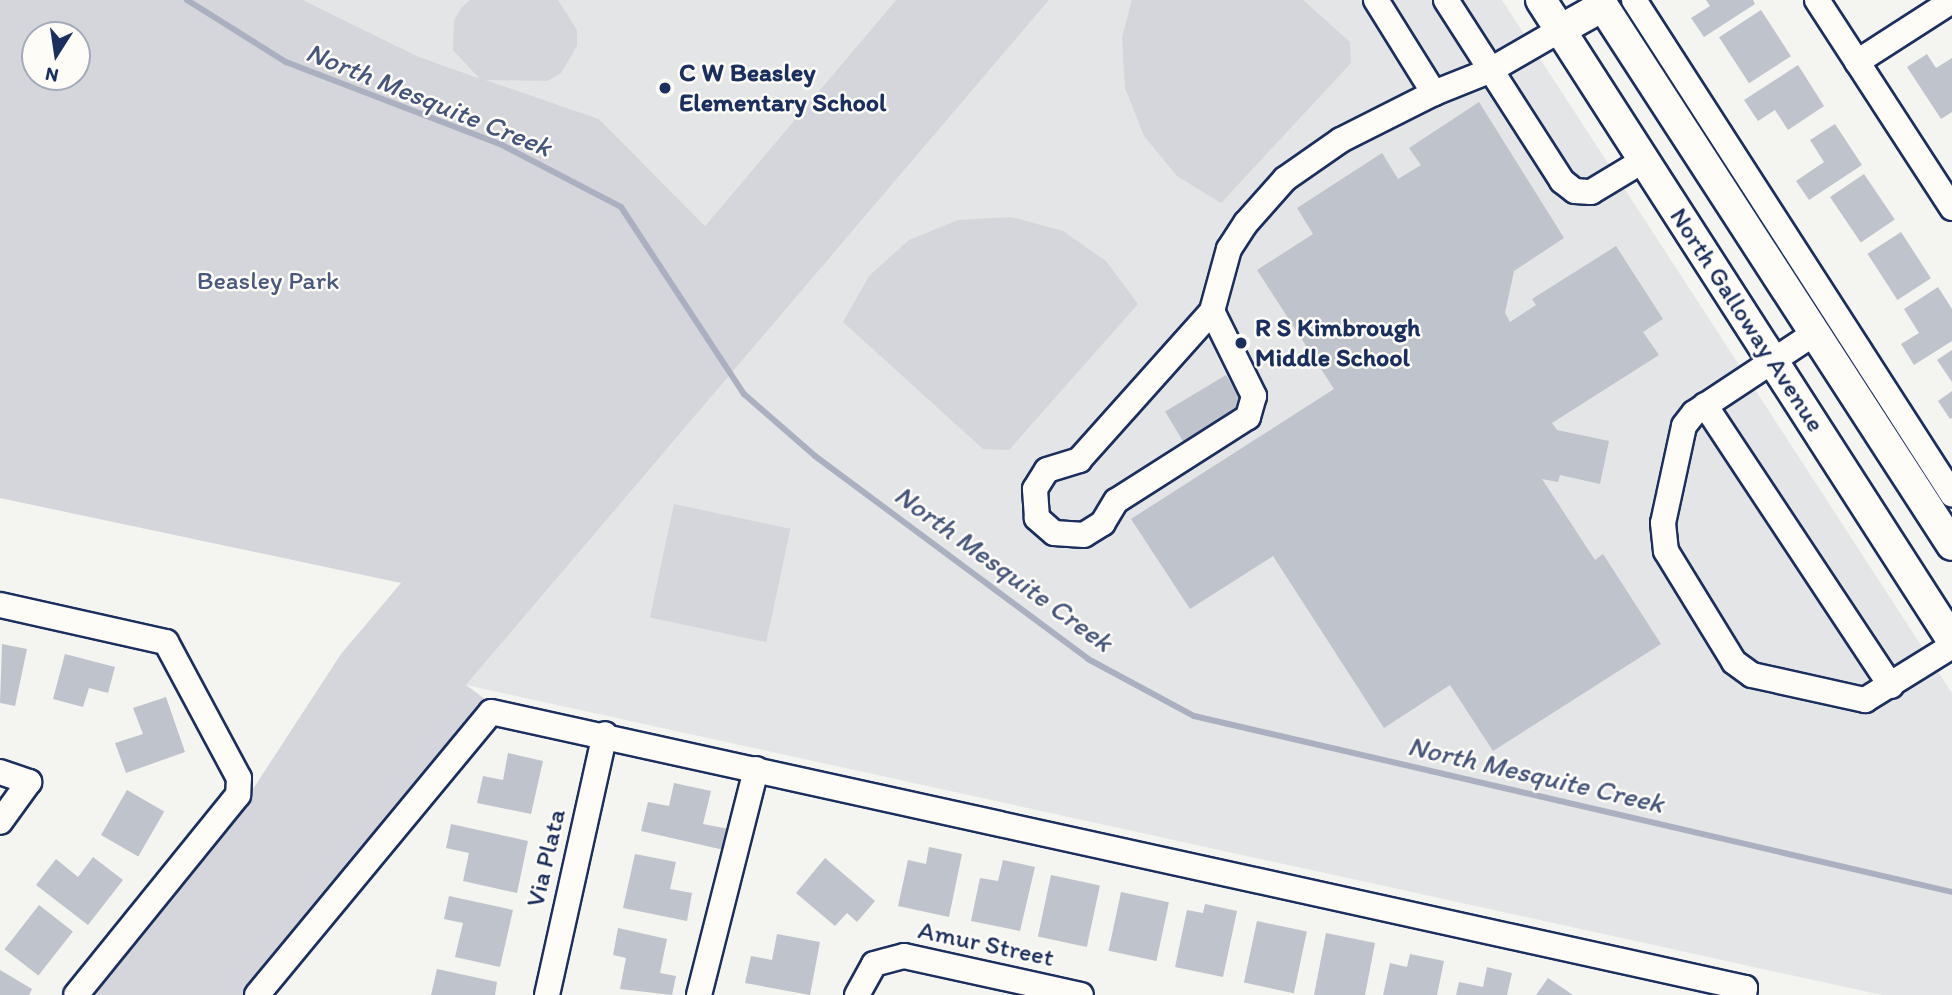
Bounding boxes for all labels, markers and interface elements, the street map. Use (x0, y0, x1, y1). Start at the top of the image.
north arrow (21, 21, 91, 91)
water label: North Mesquite Creek (302, 35, 556, 163)
place label: C W Beasley Elementary School (679, 57, 886, 119)
text: N (43, 62, 61, 88)
marker: C W Beasley Elementary School (657, 80, 673, 96)
street label: North Galloway Avenue (1663, 202, 1831, 438)
park label: Beasley Park (197, 265, 339, 297)
place label: R S Kimbrough Middle School (1255, 312, 1420, 374)
marker: R S Kimbrough Middle School (1233, 335, 1249, 351)
water label: North Mesquite Creek (889, 478, 1119, 658)
water label: North Mesquite Creek (1405, 728, 1667, 820)
street label: Via Plata (520, 806, 572, 910)
street label: Amur Street (916, 914, 1056, 974)

